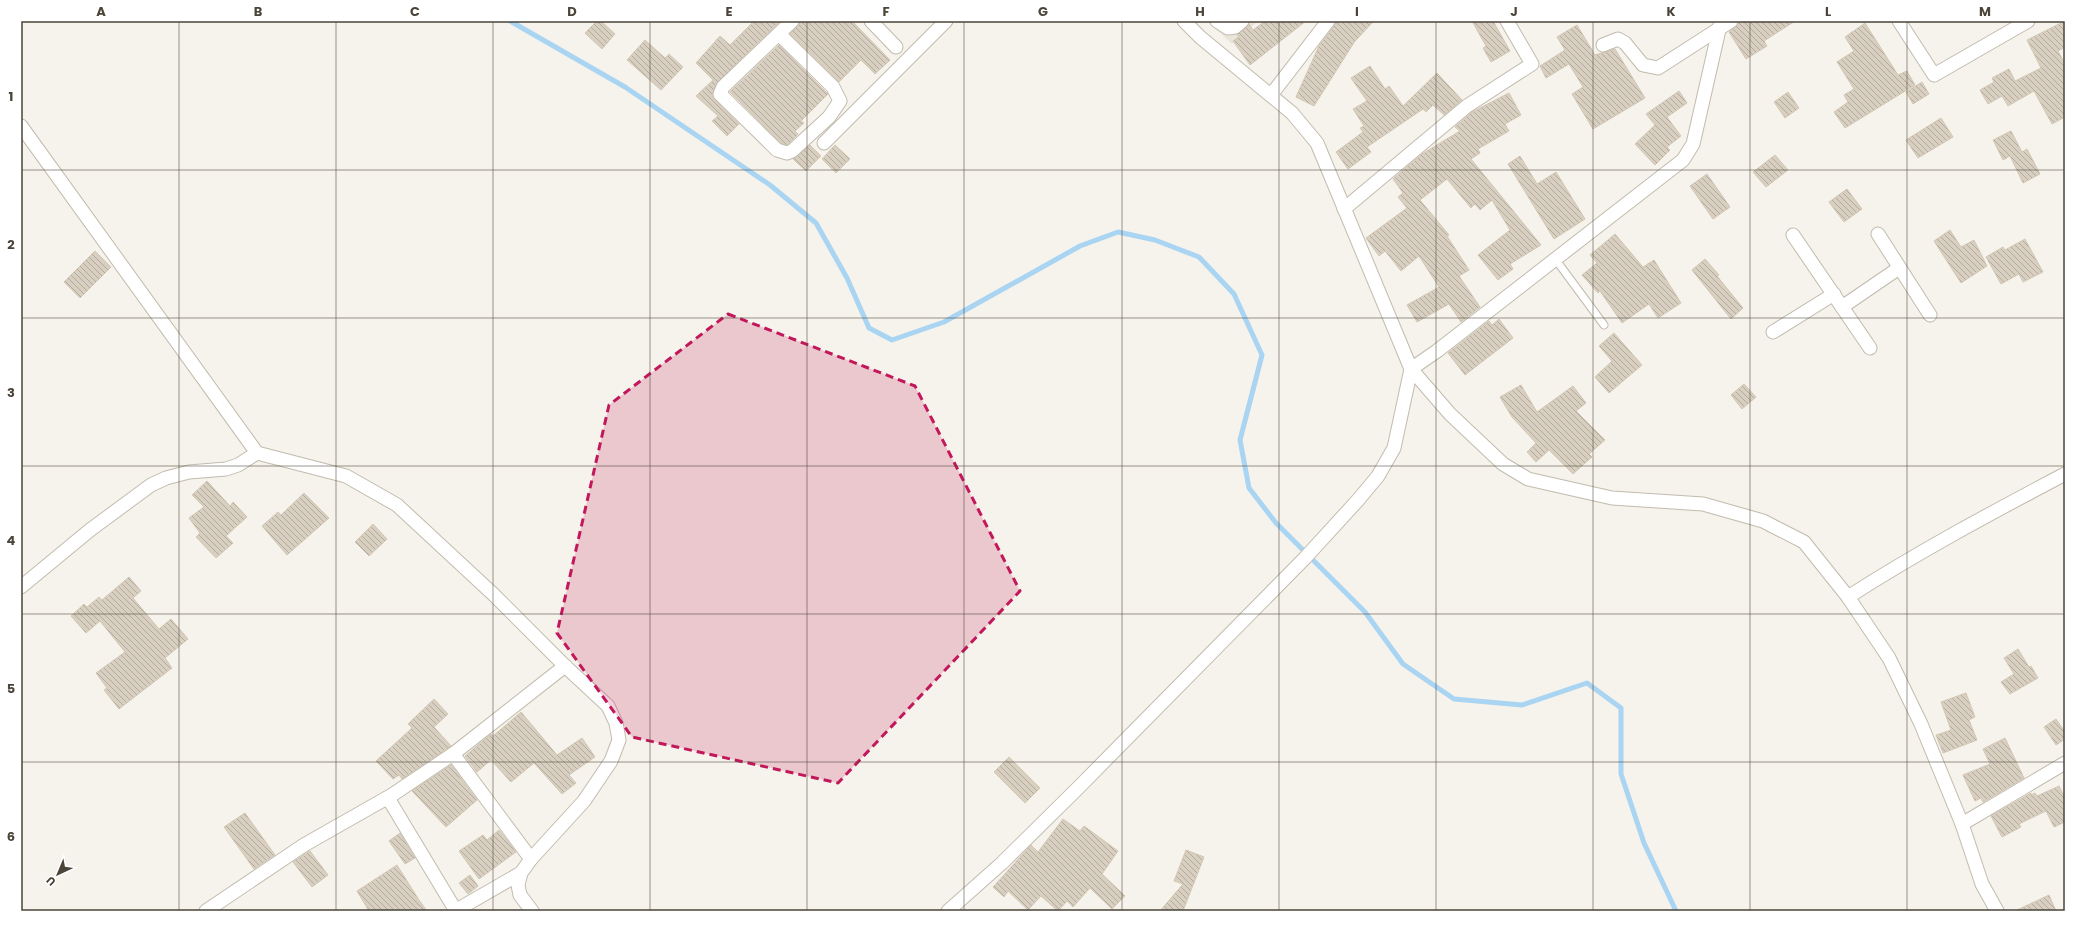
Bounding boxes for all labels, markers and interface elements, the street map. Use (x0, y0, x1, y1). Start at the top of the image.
text: A (96, 2, 106, 21)
text: B (254, 2, 263, 21)
text: C (410, 2, 420, 21)
text: D (567, 2, 577, 21)
text: E (725, 2, 733, 21)
text: F (882, 2, 890, 21)
text: G (1038, 2, 1048, 21)
text: H (1195, 2, 1205, 21)
text: I (1355, 2, 1359, 21)
text: J (1510, 2, 1518, 21)
text: K (1666, 2, 1676, 21)
text: L (1825, 2, 1831, 21)
text: M (1979, 2, 1991, 21)
text: 1 (9, 87, 13, 106)
text: 2 (7, 235, 15, 254)
text: 3 (7, 383, 15, 402)
text: 4 (7, 531, 16, 550)
text: 5 (7, 679, 15, 698)
text: 6 (7, 827, 15, 846)
north arrow (38, 854, 78, 894)
text: U (43, 873, 59, 890)

